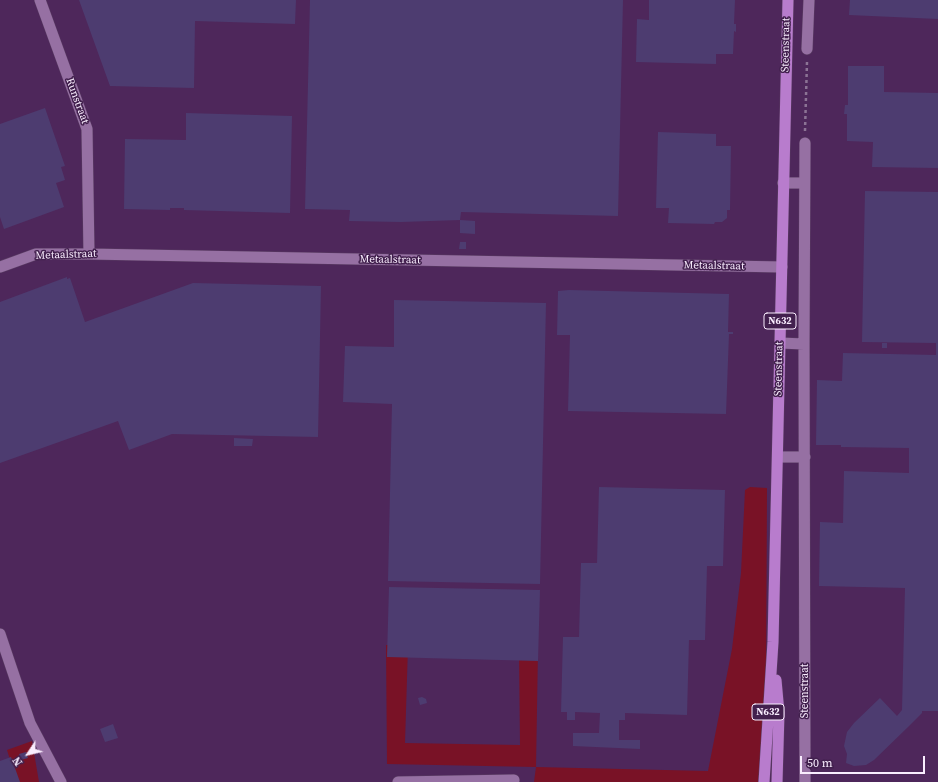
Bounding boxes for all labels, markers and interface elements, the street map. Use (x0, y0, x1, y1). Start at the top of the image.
street label: Steenstraat (779, 18, 793, 72)
street label: Runstraat (63, 76, 91, 126)
street label: Metaalstraat (35, 247, 97, 263)
street label: Metaalstraat (359, 253, 421, 267)
street label: Metaalstraat (683, 259, 745, 273)
road number: N632 (764, 313, 796, 329)
street label: Steenstraat (772, 342, 786, 396)
street label: Steenstraat (798, 664, 812, 718)
road number: N632 (752, 704, 784, 720)
north arrow (8, 734, 48, 774)
scale bar (802, 748, 927, 774)
text: N (9, 754, 26, 769)
text: 50 m (807, 755, 833, 771)

